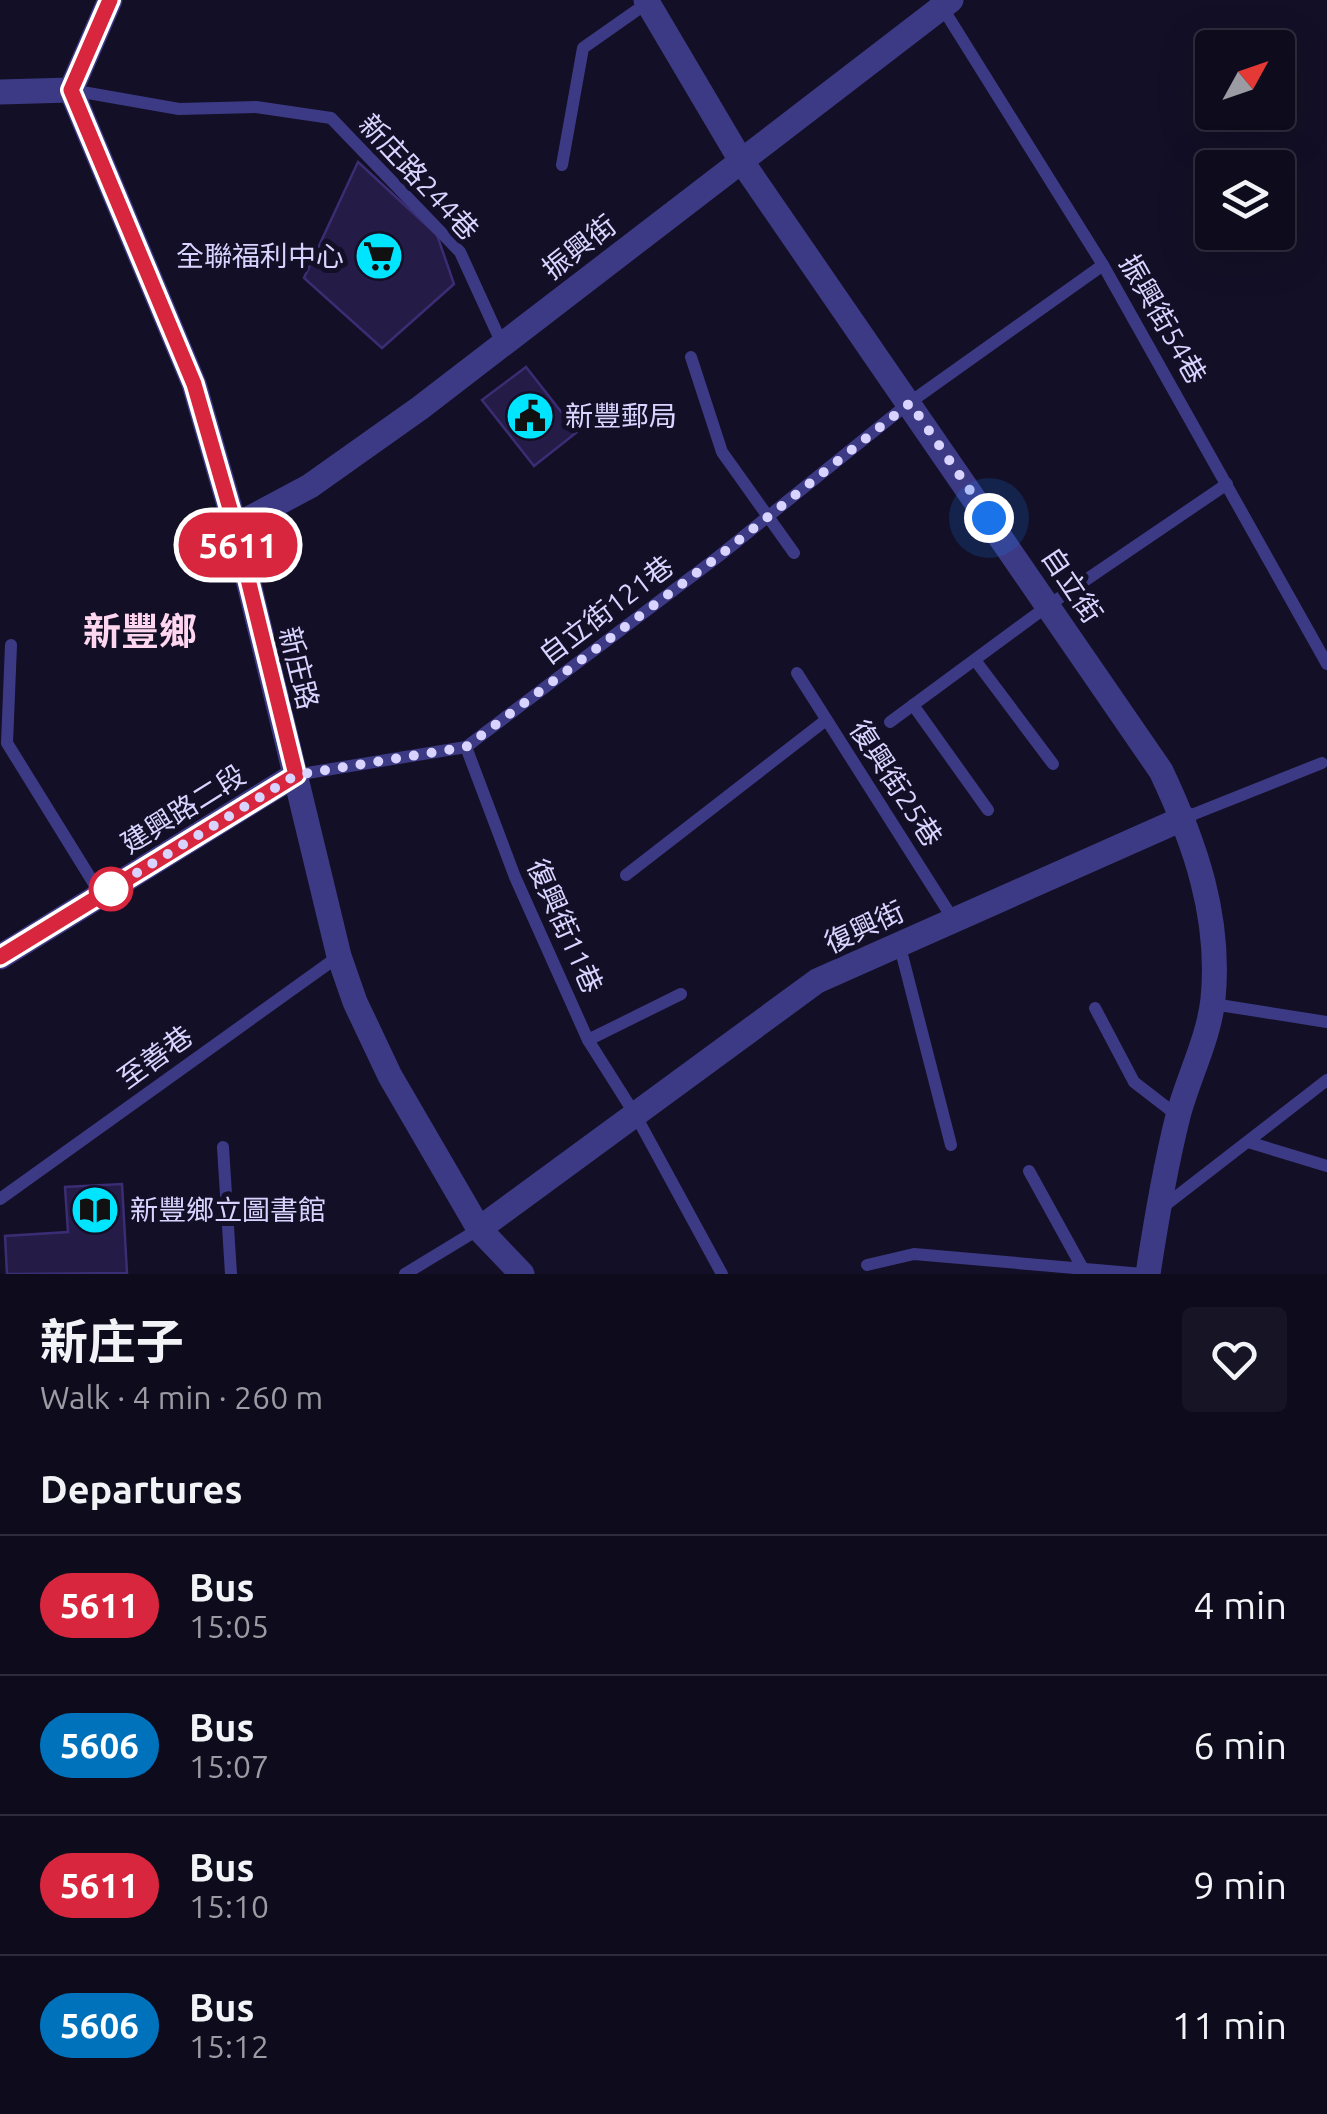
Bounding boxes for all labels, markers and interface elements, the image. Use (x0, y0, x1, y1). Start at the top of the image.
north arrow (1195, 30, 1295, 130)
map controls (1195, 30, 1295, 250)
street label: 新庄路244巷 (354, 108, 485, 246)
button: layers (1195, 150, 1295, 250)
street label: 振興街 (536, 209, 621, 285)
supermarket icon: 全聯福利中心 (353, 230, 405, 282)
place label: 全聯福利中心 (176, 240, 344, 271)
street label: 振興街54巷 (1114, 249, 1213, 389)
public building icon: 新豐郵局 (504, 390, 556, 442)
place label: 新豐郵局 (565, 400, 677, 431)
your location (964, 493, 1014, 543)
line badge: 5611 (168, 512, 308, 578)
text: 5611 (199, 525, 277, 565)
street label: 自立街 (1036, 541, 1109, 628)
street label: 自立街121巷 (533, 549, 679, 670)
district label: 新豐鄉 (83, 610, 197, 652)
street label: 新庄路 (274, 623, 325, 712)
street label: 復興街25巷 (844, 714, 949, 851)
street label: 建興路二段 (115, 758, 250, 859)
street label: 復興街11巷 (522, 854, 609, 998)
unlabelled marker (90, 868, 132, 910)
street label: 復興街 (819, 895, 908, 958)
street label: 至善巷 (112, 1019, 198, 1094)
library icon: 新豐鄉立圖書館 (69, 1184, 121, 1236)
place label: 新豐鄉立圖書館 (130, 1194, 326, 1225)
button: heart (1182, 1307, 1287, 1412)
text: 新庄子 (40, 1314, 184, 1368)
text: Walk · 4 min · 260 m (40, 1379, 323, 1415)
text: Departures (40, 1468, 242, 1510)
text: Bus (189, 1566, 254, 1608)
text: 4 min (1193, 1584, 1287, 1626)
text: 5611 (60, 1585, 139, 1625)
text: 15:05 (189, 1608, 269, 1644)
text: Bus (189, 1706, 254, 1748)
text: 6 min (1193, 1724, 1287, 1766)
text: 5606 (60, 1725, 139, 1765)
text: 15:07 (189, 1748, 269, 1784)
text: Bus (189, 1846, 254, 1888)
text: 9 min (1193, 1864, 1287, 1906)
text: 5611 (60, 1865, 139, 1905)
text: 15:10 (189, 1888, 269, 1924)
text: Bus (189, 1986, 254, 2028)
text: 11 min (1172, 2004, 1287, 2046)
text: 5606 (60, 2005, 139, 2045)
text: 15:12 (189, 2028, 269, 2064)

